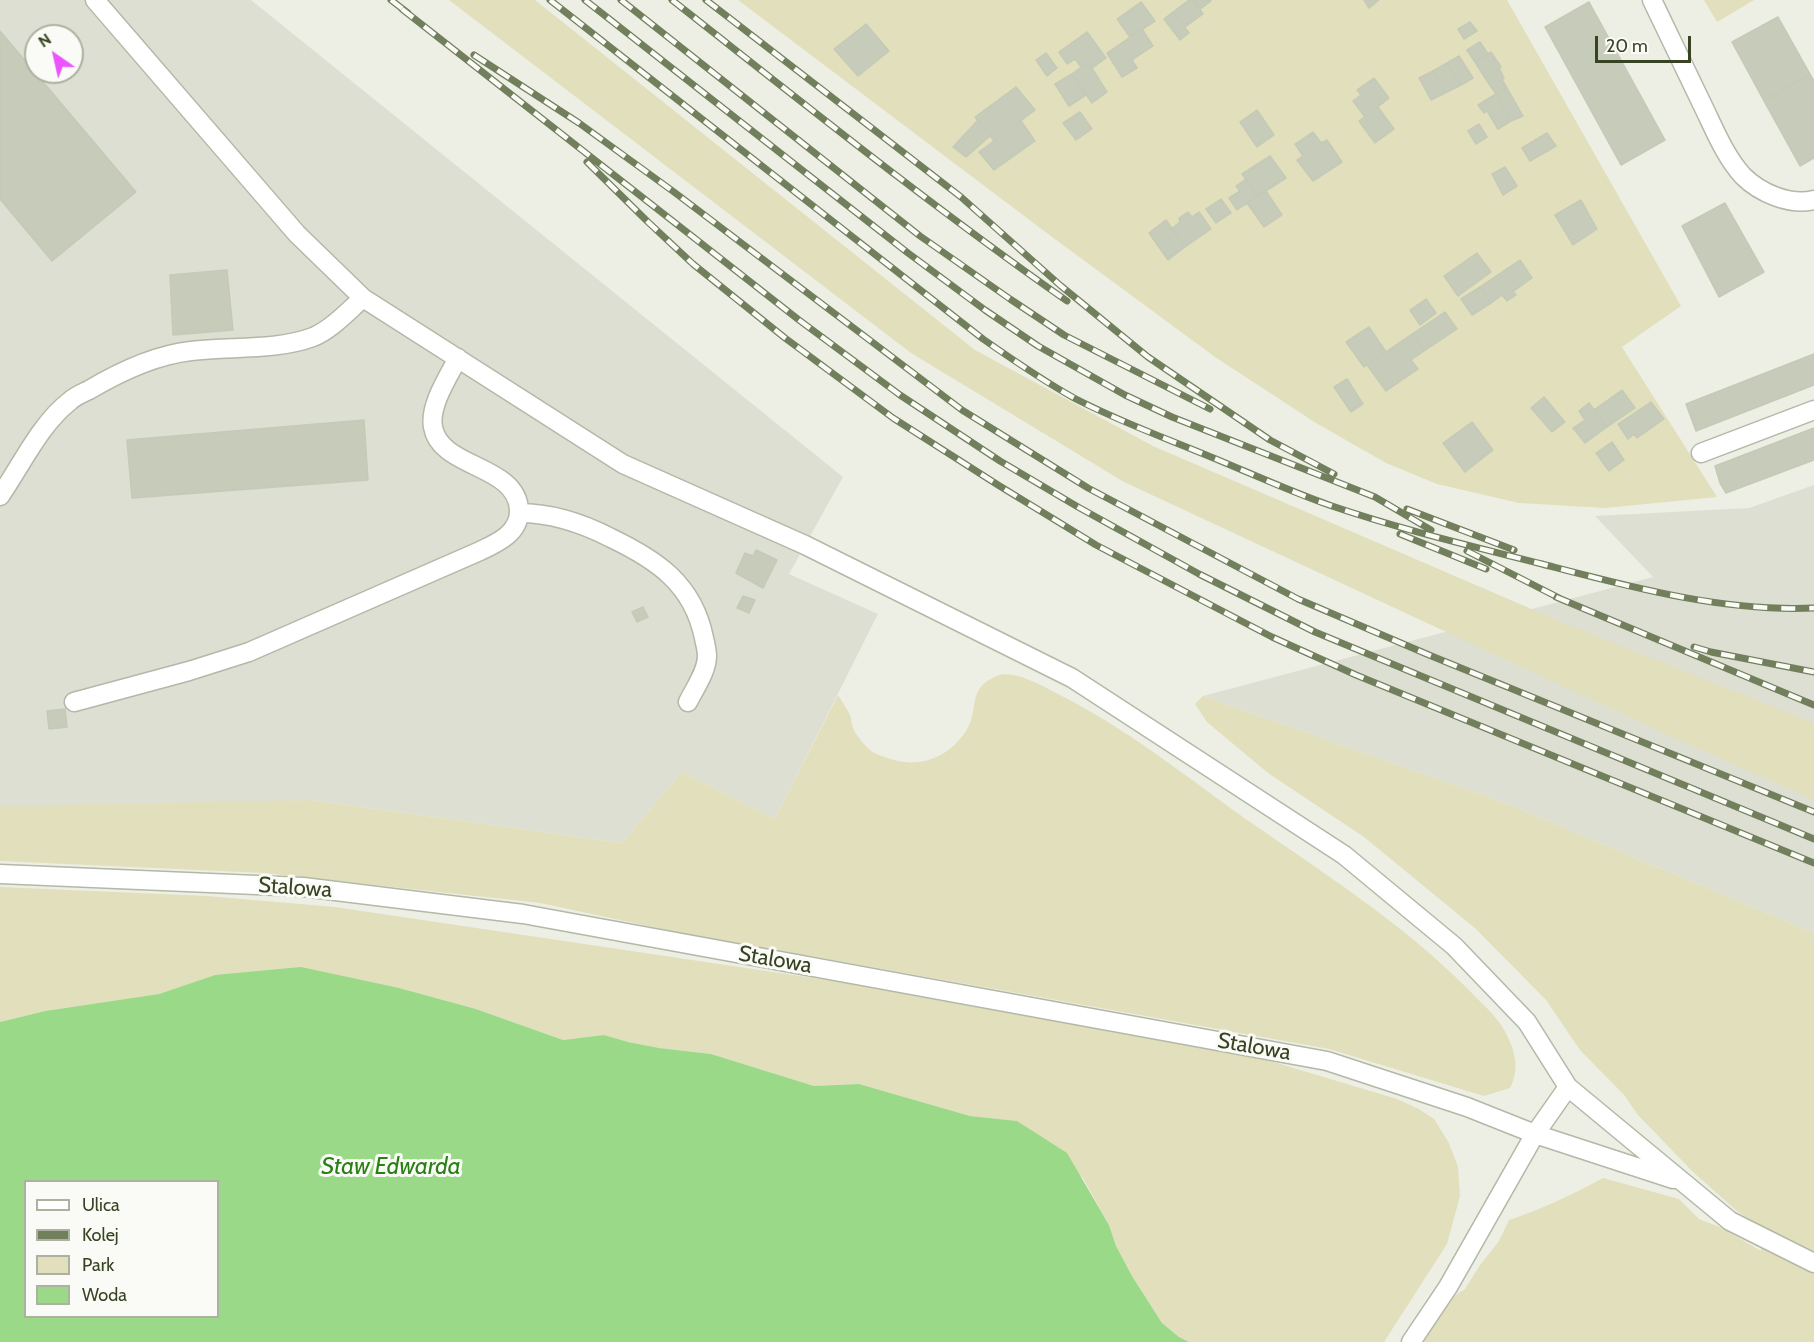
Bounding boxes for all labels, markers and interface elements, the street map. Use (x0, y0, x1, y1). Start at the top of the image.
north arrow (24, 24, 84, 84)
scale bar (1598, 24, 1694, 62)
text: N (35, 29, 55, 51)
text: 20 m (1606, 35, 1648, 57)
street label: Stalowa (257, 872, 333, 904)
street label: Stalowa (736, 941, 814, 979)
street label: Stalowa (1215, 1028, 1293, 1066)
water label: Staw Edwarda (321, 1153, 461, 1181)
legend (24, 1180, 219, 1318)
text: Ulica (82, 1194, 120, 1216)
text: Kolej (82, 1224, 119, 1246)
text: Park (82, 1254, 114, 1276)
text: Woda (82, 1284, 127, 1306)

